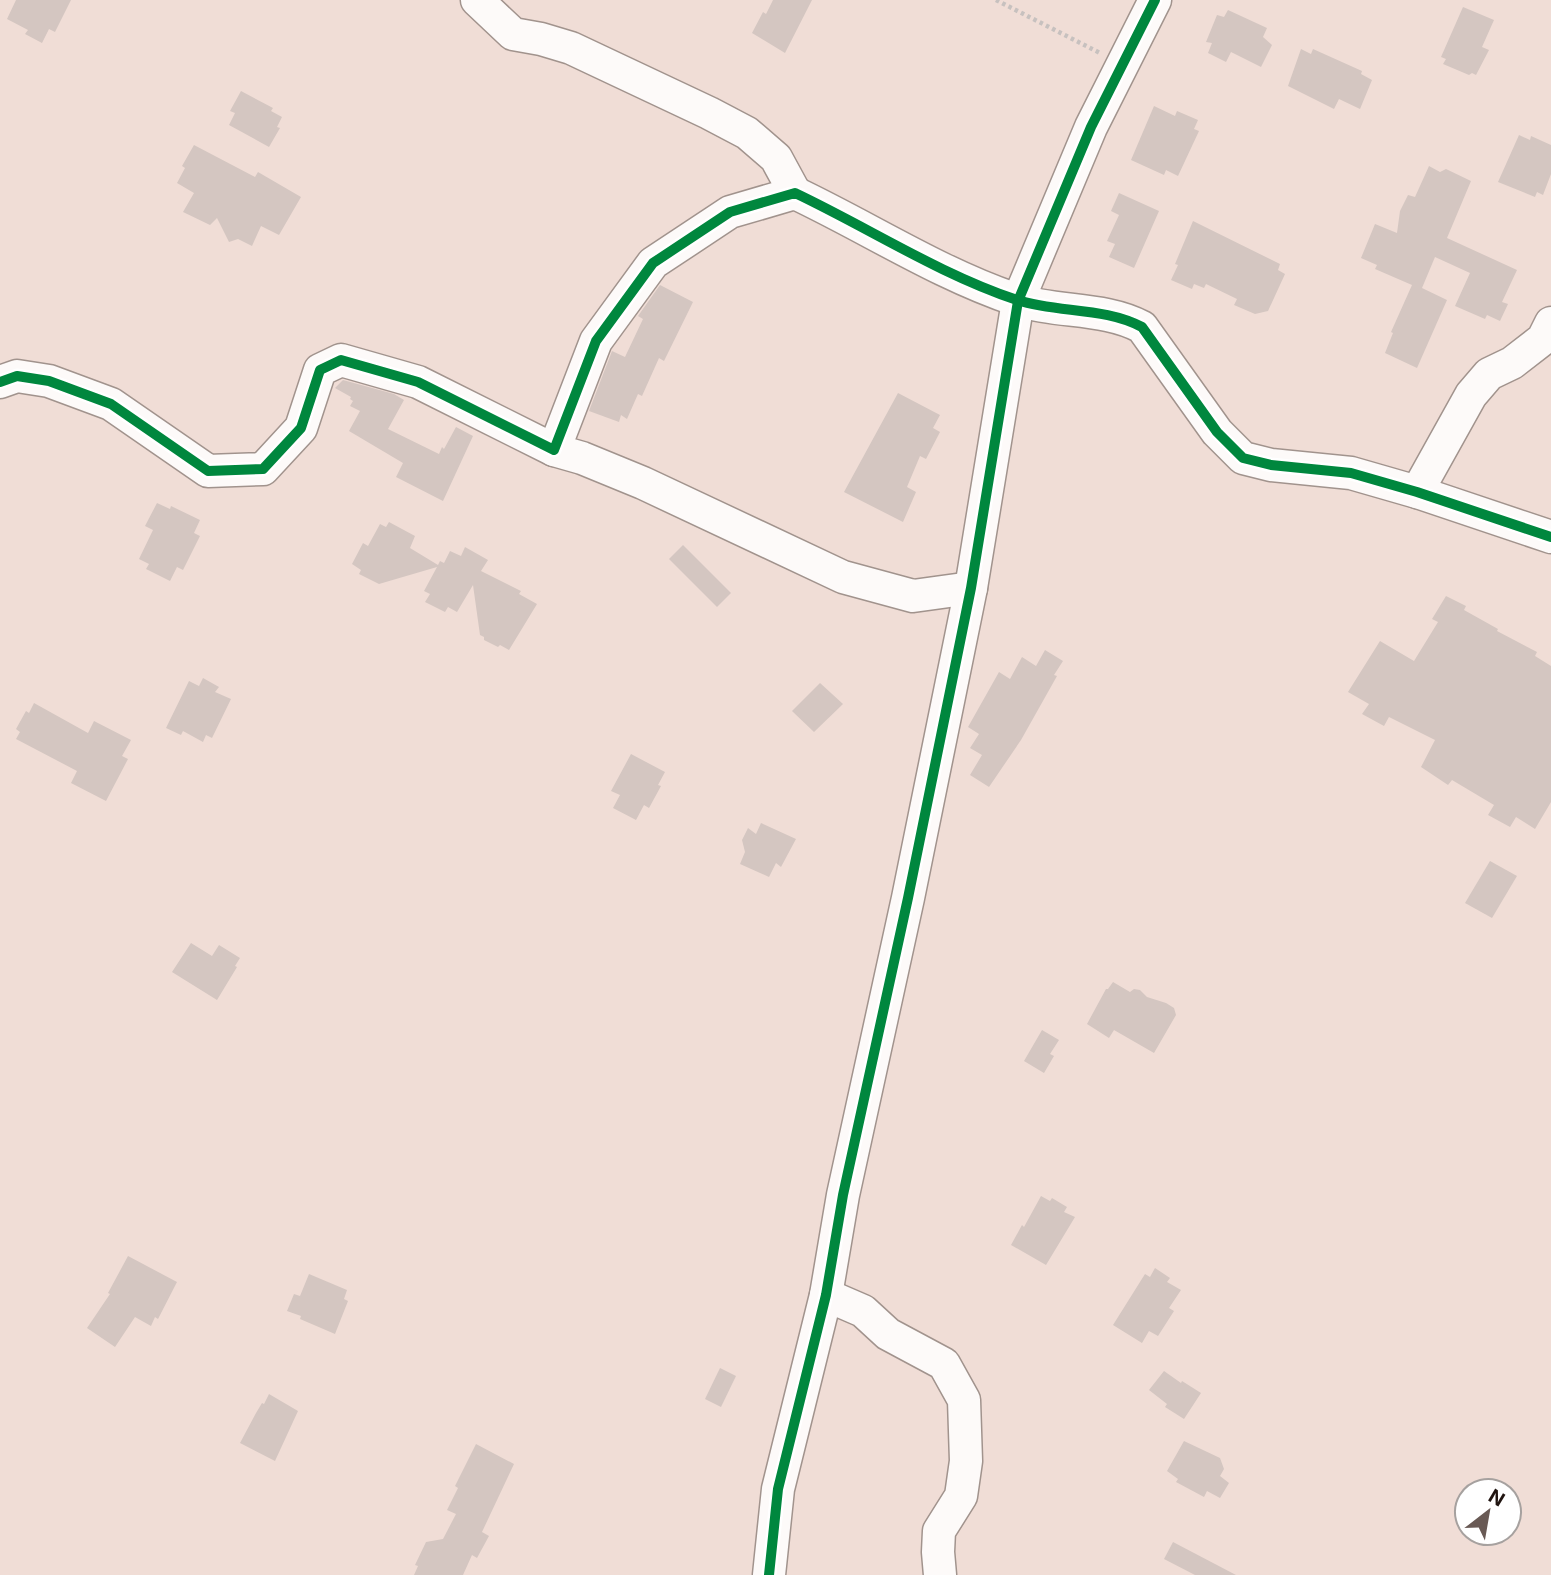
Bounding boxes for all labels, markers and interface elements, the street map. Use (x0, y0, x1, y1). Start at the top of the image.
north arrow (1453, 1477, 1523, 1547)
text: N (1484, 1484, 1509, 1511)

